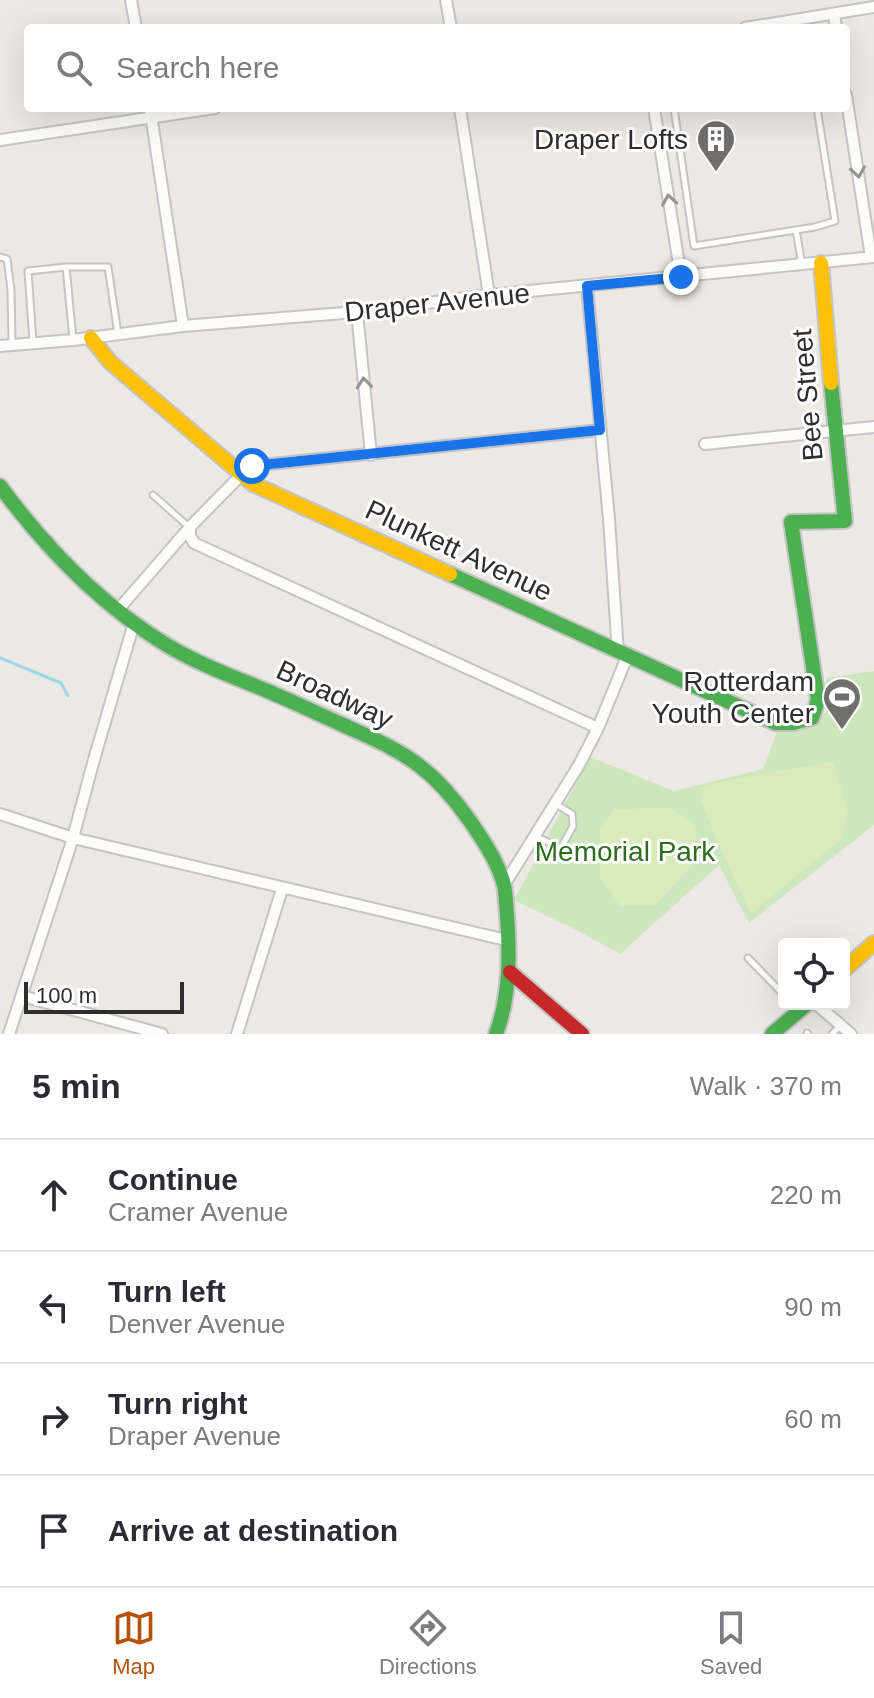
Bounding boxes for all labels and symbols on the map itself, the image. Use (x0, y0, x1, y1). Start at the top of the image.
building icon: Draper Lofts (695, 118, 737, 173)
place label: Draper Lofts (534, 124, 688, 155)
one-way arrow (849, 165, 866, 178)
one-way arrow (661, 193, 678, 207)
route end (663, 259, 699, 295)
street label: Draper Avenue (343, 277, 531, 328)
street label: Bee Street (786, 327, 829, 462)
one-way arrow (355, 376, 372, 389)
route start (234, 448, 270, 484)
street label: Plunkett Avenue (361, 494, 557, 607)
street label: Broadway (272, 654, 398, 735)
place label: Rotterdam Youth Center (652, 666, 814, 729)
sports icon: Rotterdam Youth Center (821, 676, 863, 731)
park label: Memorial Park (535, 836, 716, 867)
scale bar (24, 978, 184, 1014)

